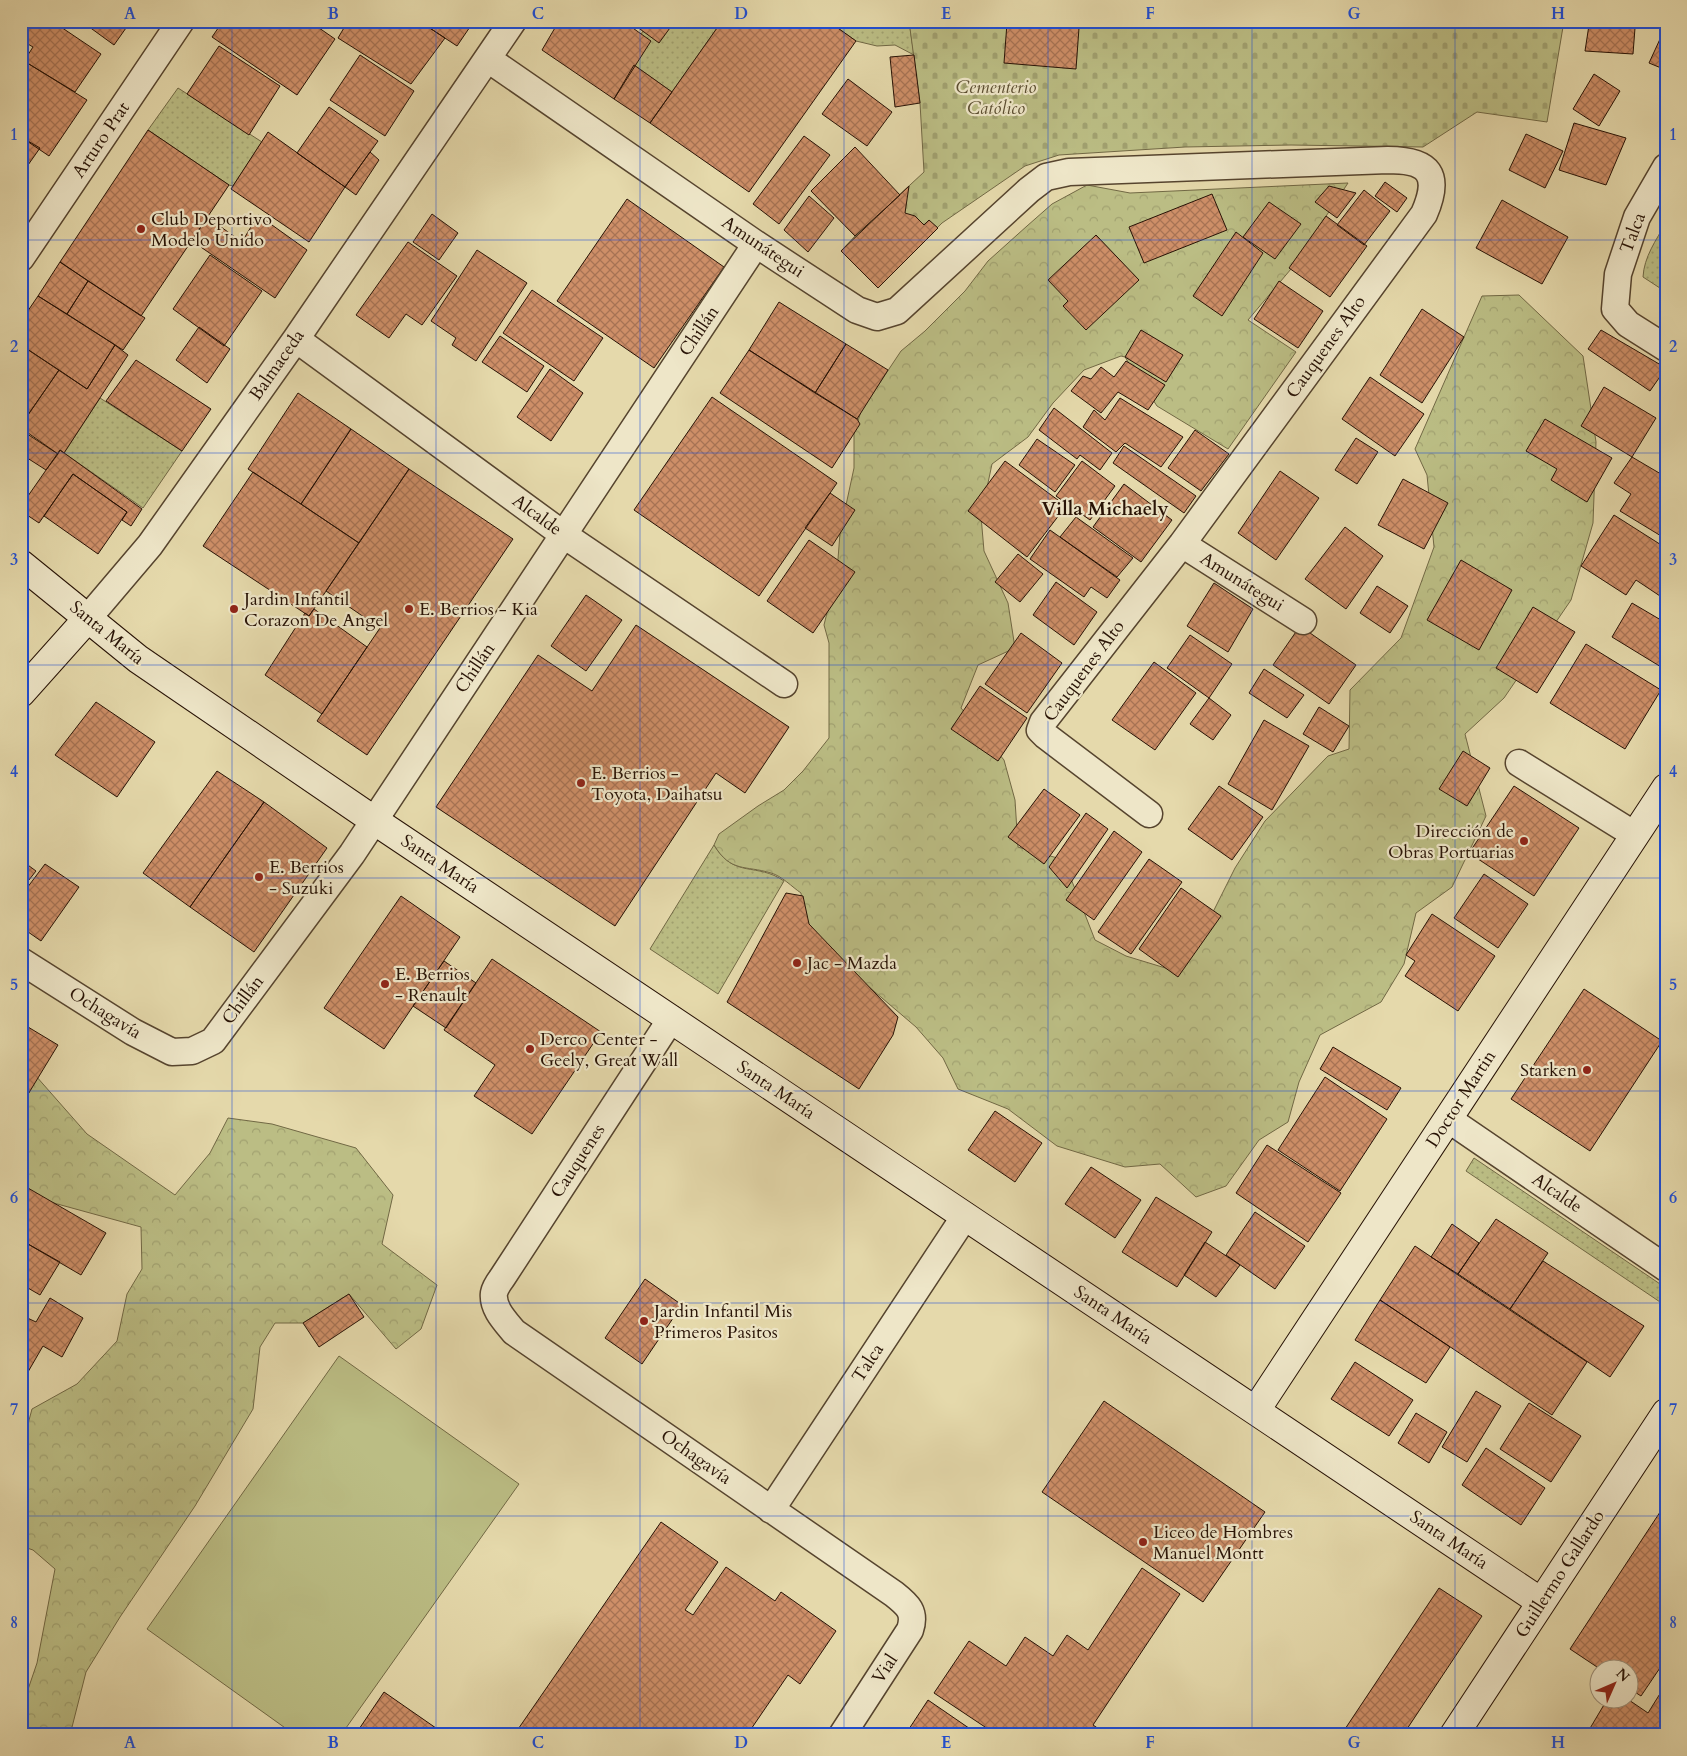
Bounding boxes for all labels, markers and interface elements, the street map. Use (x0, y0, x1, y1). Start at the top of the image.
text: A (124, 3, 136, 25)
text: B (327, 3, 339, 25)
text: C (532, 3, 544, 25)
text: D (734, 3, 748, 25)
text: E (941, 3, 951, 25)
text: F (1145, 3, 1155, 25)
text: G (1347, 3, 1361, 25)
text: H (1551, 3, 1565, 25)
park label: Cementerio Católico (956, 75, 1036, 121)
street label: Arturo Prat (66, 97, 136, 183)
text: 1 (10, 124, 18, 146)
text: 1 (1669, 124, 1677, 146)
place label: Club Deportivo Modelo Unido (151, 207, 272, 253)
street label: Talca (1614, 209, 1652, 257)
street label: Amunátegui (717, 210, 809, 284)
marker: Club Deportivo Modelo Unido (135, 223, 147, 235)
street label: Cauquenes Alto (1280, 290, 1372, 403)
street label: Chillán (673, 300, 725, 361)
street label: Balmaceda (243, 324, 311, 405)
text: 2 (10, 336, 18, 358)
text: 2 (1669, 336, 1677, 358)
street label: Alcalde (507, 489, 567, 541)
district label: Villa Michaely (1042, 496, 1169, 522)
street label: Amunátegui (1195, 546, 1289, 618)
text: 3 (10, 549, 18, 571)
text: 3 (1669, 549, 1677, 571)
place label: Jardin Infantil Corazon De Angel (241, 587, 389, 633)
street label: Santa María (64, 595, 150, 671)
place label: E. Berrios - Kia (419, 597, 538, 622)
marker: Jardin Infantil Corazon De Angel (228, 603, 240, 615)
marker: E. Berrios - Kia (403, 603, 415, 615)
street label: Cauquenes Alto (1038, 615, 1131, 727)
street label: Chillán (449, 637, 501, 698)
text: 4 (10, 761, 18, 783)
place label: E. Berrios - Toyota, Daihatsu (591, 761, 723, 807)
text: 4 (1669, 761, 1677, 783)
marker: E. Berrios - Toyota, Daihatsu (575, 777, 587, 789)
place label: Dirección de Obras Portuarias (1388, 819, 1514, 865)
street label: Santa María (396, 829, 484, 899)
marker: Dirección de Obras Portuarias (1518, 835, 1530, 847)
place label: E. Berrios - Suzuki (269, 855, 344, 901)
marker: E. Berrios - Suzuki (253, 871, 265, 883)
place label: Jac - Mazda (804, 951, 897, 976)
marker: Jac - Mazda (791, 957, 803, 969)
place label: E. Berrios - Renault (395, 962, 470, 1008)
street label: Chillán (216, 970, 270, 1030)
text: 5 (10, 974, 18, 996)
text: 5 (1669, 974, 1677, 996)
marker: E. Berrios - Renault (379, 978, 391, 990)
street label: Ochagavía (64, 981, 146, 1045)
place label: Derco Center - Geely, Great Wall (540, 1027, 679, 1073)
marker: Derco Center - Geely, Great Wall (524, 1043, 536, 1055)
street label: Doctor Martin (1420, 1045, 1502, 1153)
street label: Santa María (732, 1055, 820, 1125)
place label: Starken (1520, 1058, 1578, 1083)
marker: Starken (1581, 1064, 1593, 1076)
street label: Cauquenes (545, 1119, 611, 1203)
street label: Alcalde (1527, 1167, 1587, 1219)
text: 6 (10, 1187, 18, 1209)
text: 6 (1669, 1187, 1677, 1209)
street label: Santa María (1069, 1280, 1157, 1350)
place label: Jardin Infantil Mis Primeros Pasitos (651, 1299, 792, 1345)
marker: Jardin Infantil Mis Primeros Pasitos (638, 1315, 650, 1327)
street label: Talca (846, 1339, 890, 1387)
text: 7 (10, 1399, 18, 1421)
text: 7 (1669, 1399, 1677, 1421)
street label: Ochagavía (656, 1423, 737, 1491)
street label: Santa María (1405, 1505, 1493, 1575)
street label: Guillermo Gallardo (1509, 1505, 1611, 1643)
place label: Liceo de Hombres Manuel Montt (1153, 1520, 1293, 1566)
marker: Liceo de Hombres Manuel Montt (1137, 1536, 1149, 1548)
text: 8 (10, 1612, 18, 1634)
text: 8 (1669, 1612, 1677, 1634)
street label: Vial (866, 1649, 904, 1689)
north arrow (1590, 1658, 1640, 1708)
text: N (1612, 1664, 1634, 1686)
text: A (124, 1732, 136, 1754)
text: B (327, 1732, 339, 1754)
text: C (532, 1732, 544, 1754)
text: D (734, 1732, 748, 1754)
text: E (941, 1732, 951, 1754)
text: F (1145, 1732, 1155, 1754)
text: G (1347, 1732, 1361, 1754)
text: H (1551, 1732, 1565, 1754)

